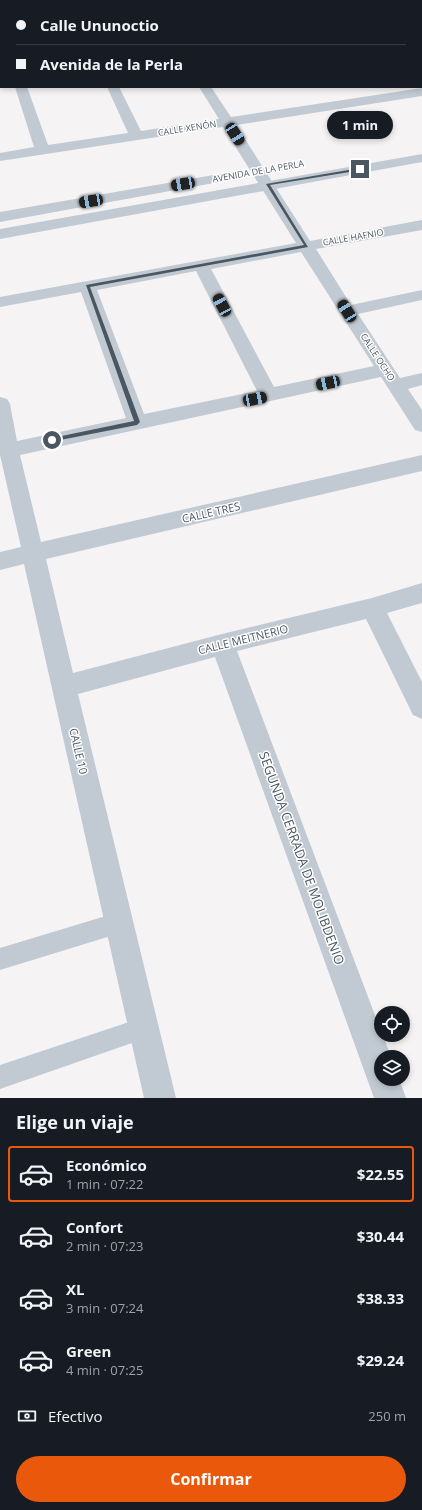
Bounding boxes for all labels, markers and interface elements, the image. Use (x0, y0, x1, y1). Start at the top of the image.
text: Calle Ununoctio (40, 15, 159, 35)
text: Avenida de la Perla (40, 54, 183, 74)
callout: 1 min (327, 111, 393, 139)
text: 1 min (342, 116, 378, 134)
street label: CALLE XENÓN (157, 117, 217, 139)
car (223, 121, 247, 147)
street label: AVENIDA DE LA PERLA (211, 156, 305, 185)
route end (351, 160, 369, 178)
car (170, 176, 196, 192)
car (78, 193, 104, 209)
street label: CALLE HAFNIO (322, 225, 384, 249)
car (211, 292, 233, 318)
car (336, 298, 358, 324)
street label: CALLE OCHO (358, 331, 398, 383)
car (315, 375, 341, 391)
car (242, 391, 268, 407)
route start (43, 431, 61, 449)
street label: CALLE TRES (180, 498, 242, 526)
street label: CALLE MEITNERIO (196, 621, 290, 657)
street label: CALLE 10 (66, 726, 92, 776)
street label: SEGUNDA CERRADA DE MOLIBDENIO (255, 749, 349, 967)
map controls (374, 1006, 410, 1086)
button: locate (374, 1006, 410, 1042)
button: layers (374, 1050, 410, 1086)
text: Elige un viaje (16, 1110, 134, 1134)
text: Económico (66, 1155, 147, 1175)
icon: car (18, 1156, 54, 1192)
text: $22.55 (357, 1164, 404, 1184)
text: 1 min · 07:22 (66, 1175, 143, 1193)
text: Confort (66, 1217, 123, 1237)
icon: car (18, 1218, 54, 1254)
text: $30.44 (357, 1226, 404, 1246)
text: 2 min · 07:23 (66, 1237, 143, 1255)
text: XL (66, 1279, 84, 1299)
icon: car (18, 1280, 54, 1316)
text: $38.33 (357, 1288, 404, 1308)
text: 3 min · 07:24 (66, 1299, 143, 1317)
text: Green (66, 1341, 111, 1361)
icon: car (18, 1342, 54, 1378)
text: $29.24 (357, 1350, 404, 1370)
text: 4 min · 07:25 (66, 1361, 143, 1379)
icon: cash (16, 1405, 38, 1427)
text: Efectivo (48, 1406, 103, 1426)
text: 250 m (368, 1407, 406, 1425)
button: Confirmar (16, 1456, 406, 1502)

